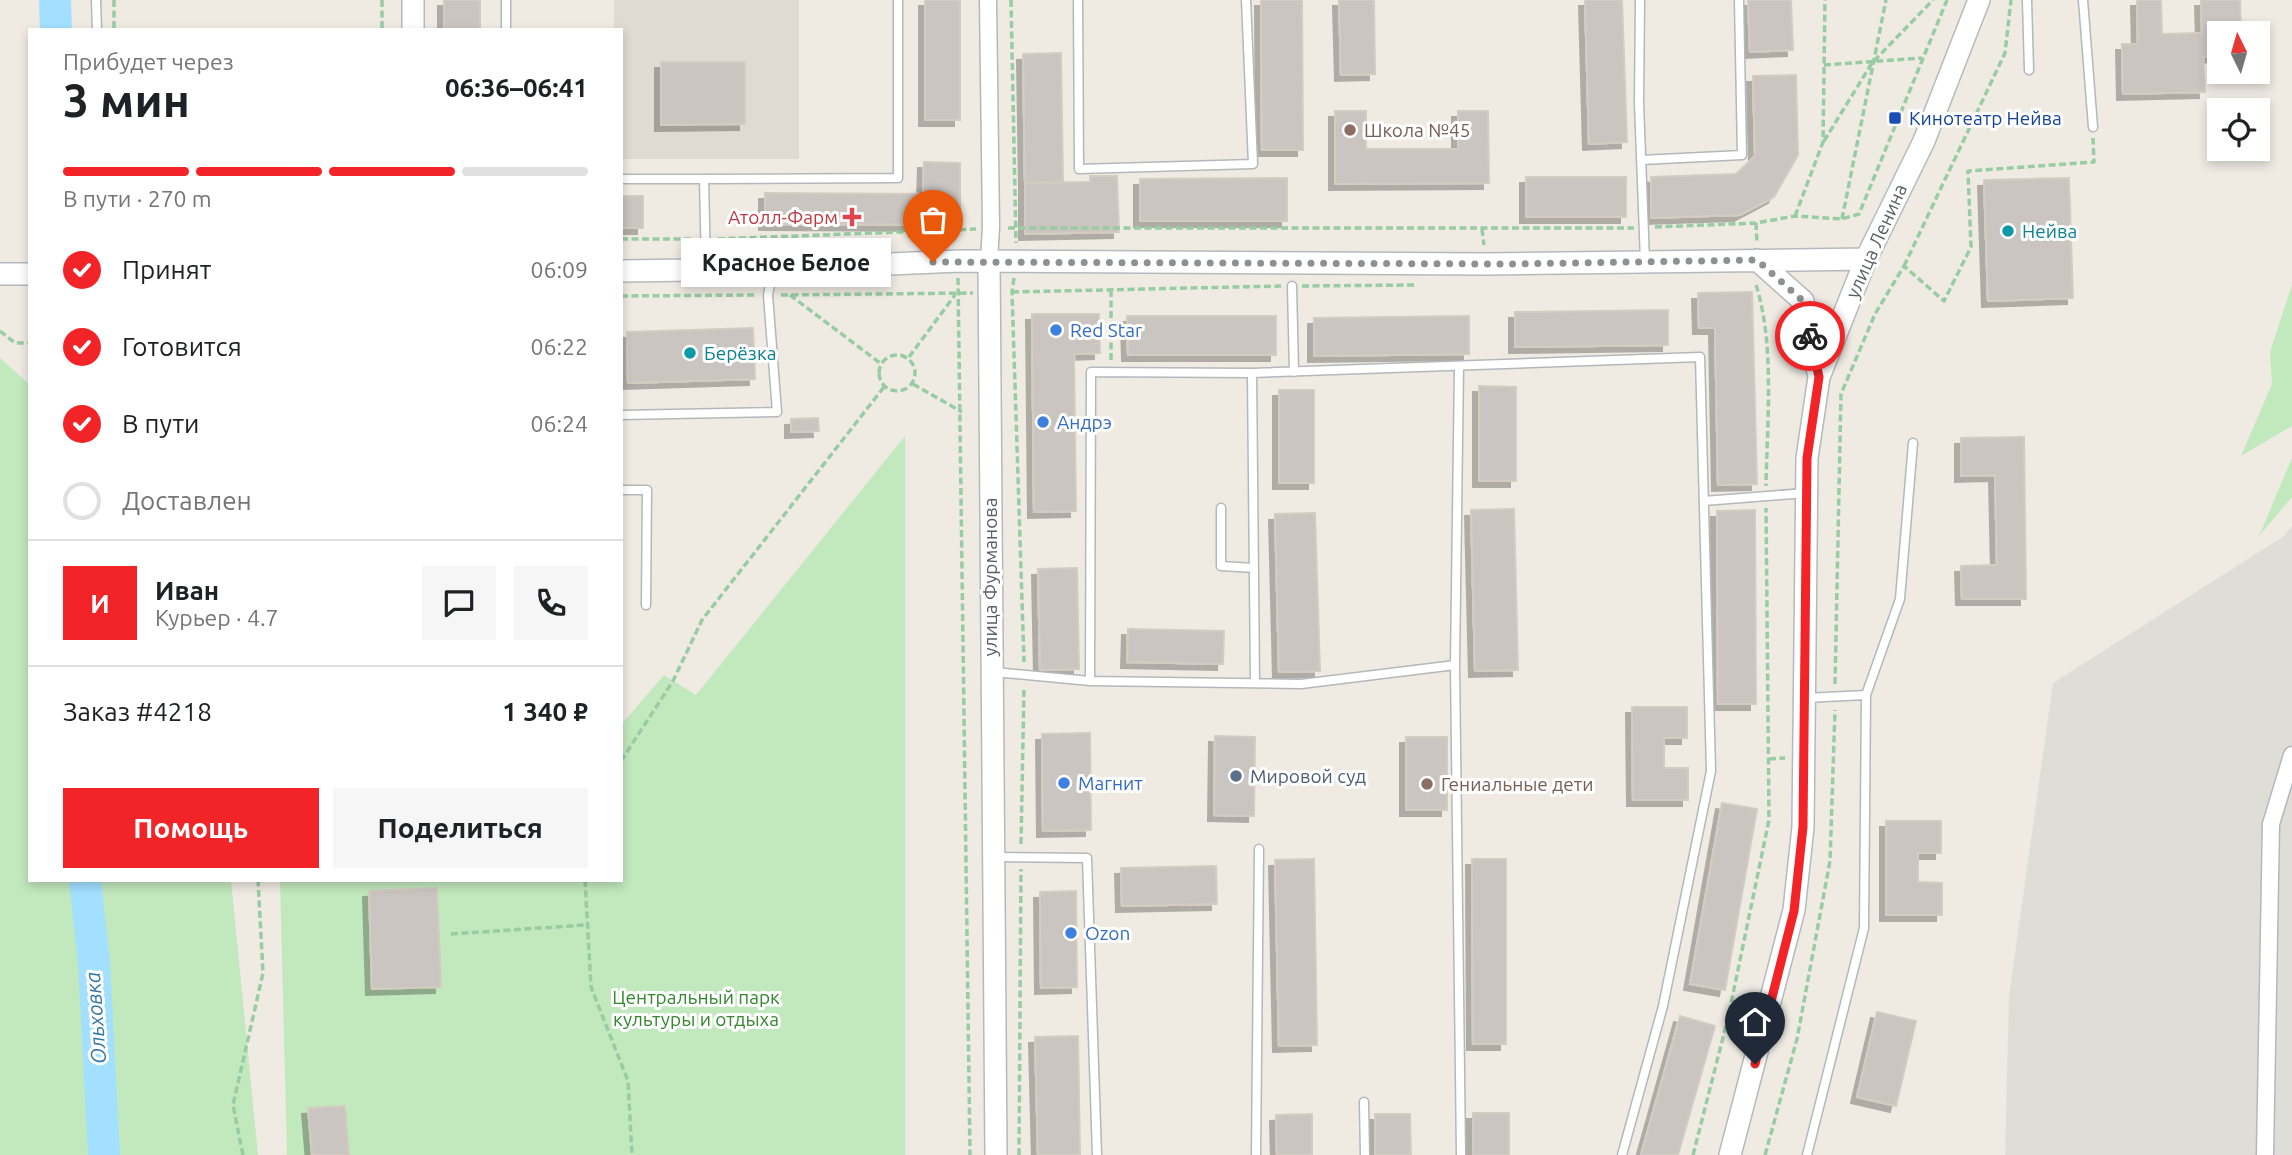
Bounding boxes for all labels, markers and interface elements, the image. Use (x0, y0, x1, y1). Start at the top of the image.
north arrow (2207, 21, 2270, 84)
map controls (2207, 21, 2270, 161)
text: Прибудет через (63, 49, 234, 74)
text: 06:36–06:41 (445, 73, 588, 102)
text: 3 мин (63, 74, 190, 126)
button: locate (2207, 98, 2270, 161)
place label: Кинотеатр Нейва (1909, 107, 2062, 129)
marker: Кинотеатр Нейва (1887, 110, 1903, 126)
place label: Школа №45 (1364, 119, 1471, 141)
marker: Школа №45 (1342, 122, 1358, 138)
street label: улица Ленина (1841, 180, 1911, 302)
text: В пути · 270 m (63, 186, 212, 211)
pin (903, 190, 963, 262)
icon: bag (914, 201, 952, 239)
place label: Атолл-Фарм (728, 206, 838, 228)
marker: Атолл-Фарм (844, 209, 860, 225)
place label: Нейва (2022, 220, 2077, 242)
marker: Нейва (2000, 223, 2016, 239)
callout: Красное Белое (681, 238, 891, 286)
text: Красное Белое (702, 250, 870, 275)
icon: check (63, 251, 101, 289)
text: Принят (122, 255, 211, 284)
text: 06:09 (530, 257, 588, 282)
courier (1775, 301, 1845, 371)
icon: bike (1791, 317, 1829, 355)
place label: Red Star (1070, 319, 1142, 341)
marker: Red Star (1048, 322, 1064, 338)
icon: check (63, 328, 101, 366)
text: Готовится (122, 332, 242, 361)
text: 06:22 (530, 334, 588, 359)
place label: Берёзка (704, 342, 776, 364)
marker: Берёзка (682, 345, 698, 361)
icon: check (63, 405, 101, 443)
text: В пути (122, 409, 199, 438)
text: 06:24 (530, 411, 588, 436)
place label: Андрэ (1057, 411, 1112, 433)
marker: Андрэ (1035, 414, 1051, 430)
text: Доставлен (122, 486, 252, 515)
street label: улица Фурманова (979, 497, 1001, 657)
button: chat (422, 566, 496, 640)
button: phone (514, 566, 588, 640)
text: Иван (155, 576, 219, 605)
text: И (90, 589, 110, 618)
text: Курьер · 4.7 (155, 605, 279, 630)
text: Заказ #4218 (63, 697, 212, 726)
text: 1 340 ₽ (502, 697, 588, 726)
place label: Мировой суд (1250, 765, 1366, 787)
marker: Мировой суд (1228, 768, 1244, 784)
place label: Магнит (1078, 772, 1143, 794)
place label: Гениальные дети (1441, 773, 1594, 795)
marker: Магнит (1056, 775, 1072, 791)
marker: Гениальные дети (1419, 776, 1435, 792)
button: Помощь (63, 788, 319, 868)
button: Поделиться (333, 788, 588, 868)
place label: Ozon (1085, 922, 1130, 944)
marker: Ozon (1063, 925, 1079, 941)
water label: Ольховка (80, 971, 110, 1065)
park label: Центральный парк культуры и отдыха (612, 986, 780, 1030)
pin (1725, 992, 1785, 1064)
icon: home (1736, 1003, 1774, 1041)

